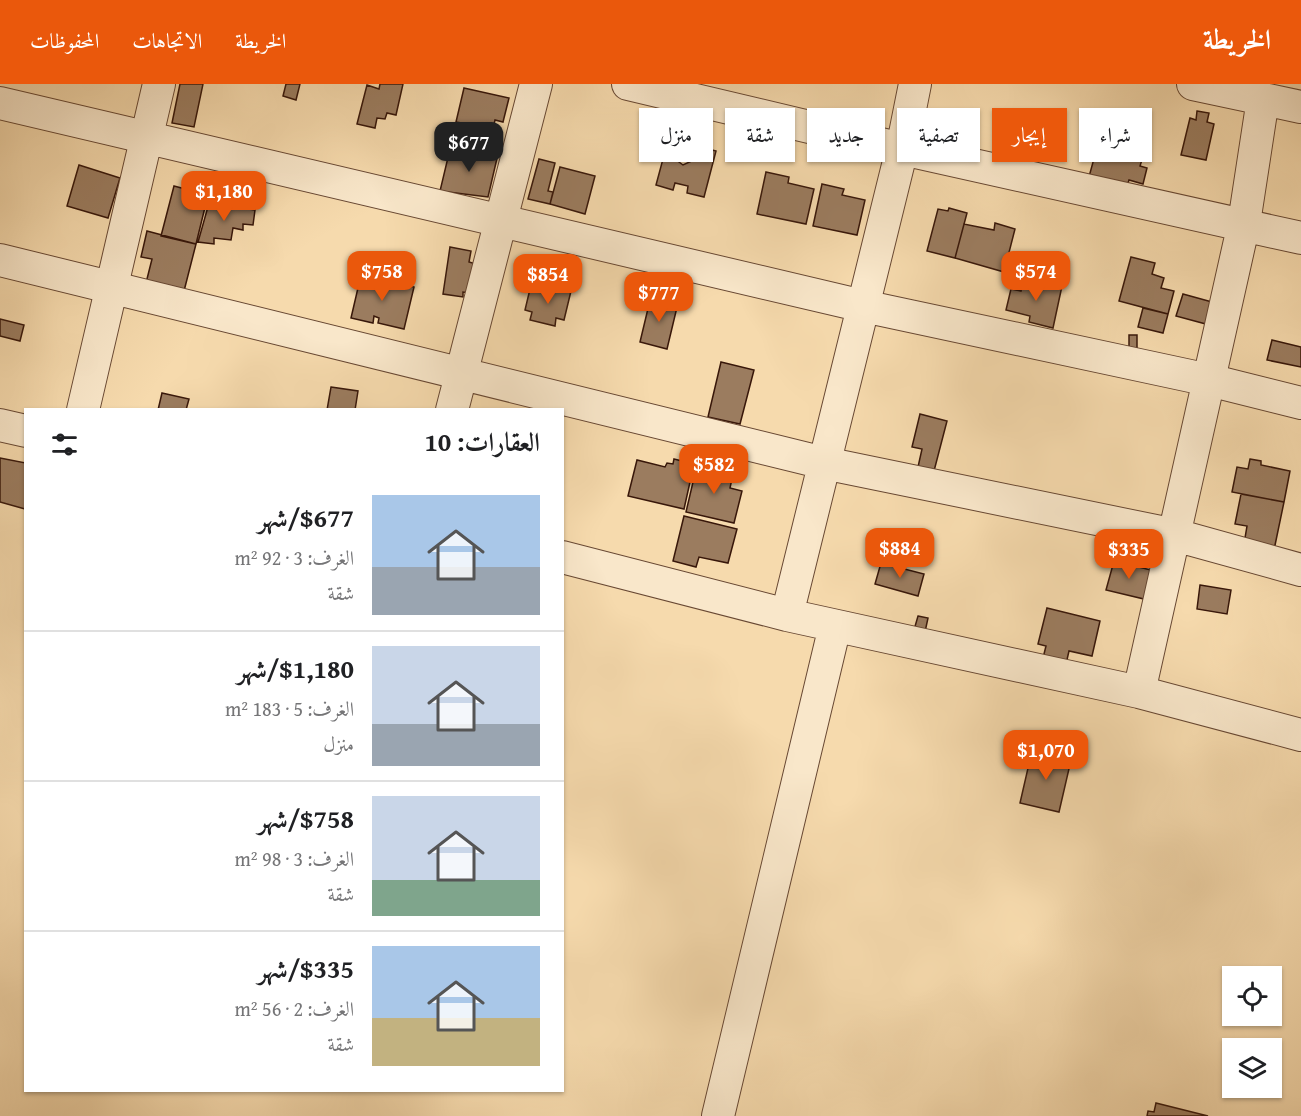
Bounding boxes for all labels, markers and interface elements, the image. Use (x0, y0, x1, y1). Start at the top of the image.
text: الخريطة (1203, 18, 1271, 59)
text: المحفوظات (30, 25, 99, 56)
text: الاتجاهات (132, 25, 202, 56)
text: الخريطة (235, 25, 286, 56)
chip: منزل (639, 108, 713, 162)
chip: شقة (725, 108, 795, 162)
chip: جديد (807, 108, 885, 162)
chip: تصفية (897, 108, 980, 162)
chip: إيجار (992, 108, 1067, 162)
chip: شراء (1079, 108, 1152, 162)
pin: $677 (433, 122, 505, 173)
text: $677 (448, 127, 490, 156)
pin: $1,180 (175, 171, 273, 222)
text: $1,180 (195, 176, 253, 205)
pin: $758 (346, 251, 418, 302)
pin: $574 (1000, 251, 1072, 302)
pin: $854 (512, 254, 584, 305)
text: $758 (361, 256, 403, 285)
text: $574 (1015, 256, 1057, 285)
text: $854 (527, 259, 569, 288)
pin: $777 (623, 272, 695, 323)
text: $777 (638, 277, 680, 306)
text: العقارات: 10 (424, 422, 540, 461)
icon: filters (48, 428, 81, 461)
pin: $582 (678, 444, 750, 495)
text: $582 (693, 449, 735, 478)
text: $677/شهر (258, 498, 354, 537)
icon: home (420, 519, 492, 591)
pin: $884 (864, 528, 936, 579)
pin: $335 (1093, 529, 1165, 580)
text: $884 (879, 533, 921, 562)
text: $335 (1108, 534, 1150, 563)
text: الغرف: 3 · 92 m² (235, 543, 354, 572)
text: شقة (328, 578, 354, 607)
text: $1,180/شهر (237, 649, 354, 688)
icon: home (420, 670, 492, 742)
text: الغرف: 5 · 183 m² (225, 694, 354, 723)
text: منزل (323, 729, 354, 758)
pin: $1,070 (997, 730, 1095, 781)
text: $1,070 (1017, 735, 1075, 764)
text: $758/شهر (258, 799, 354, 838)
icon: home (420, 820, 492, 892)
text: الغرف: 3 · 98 m² (235, 844, 354, 873)
text: شقة (328, 879, 354, 908)
text: $335/شهر (258, 949, 354, 988)
map controls (1222, 966, 1282, 1098)
button: locate (1222, 966, 1282, 1026)
icon: home (420, 970, 492, 1042)
text: الغرف: 2 · 56 m² (235, 994, 354, 1023)
text: شقة (328, 1029, 354, 1058)
button: layers (1222, 1038, 1282, 1098)

